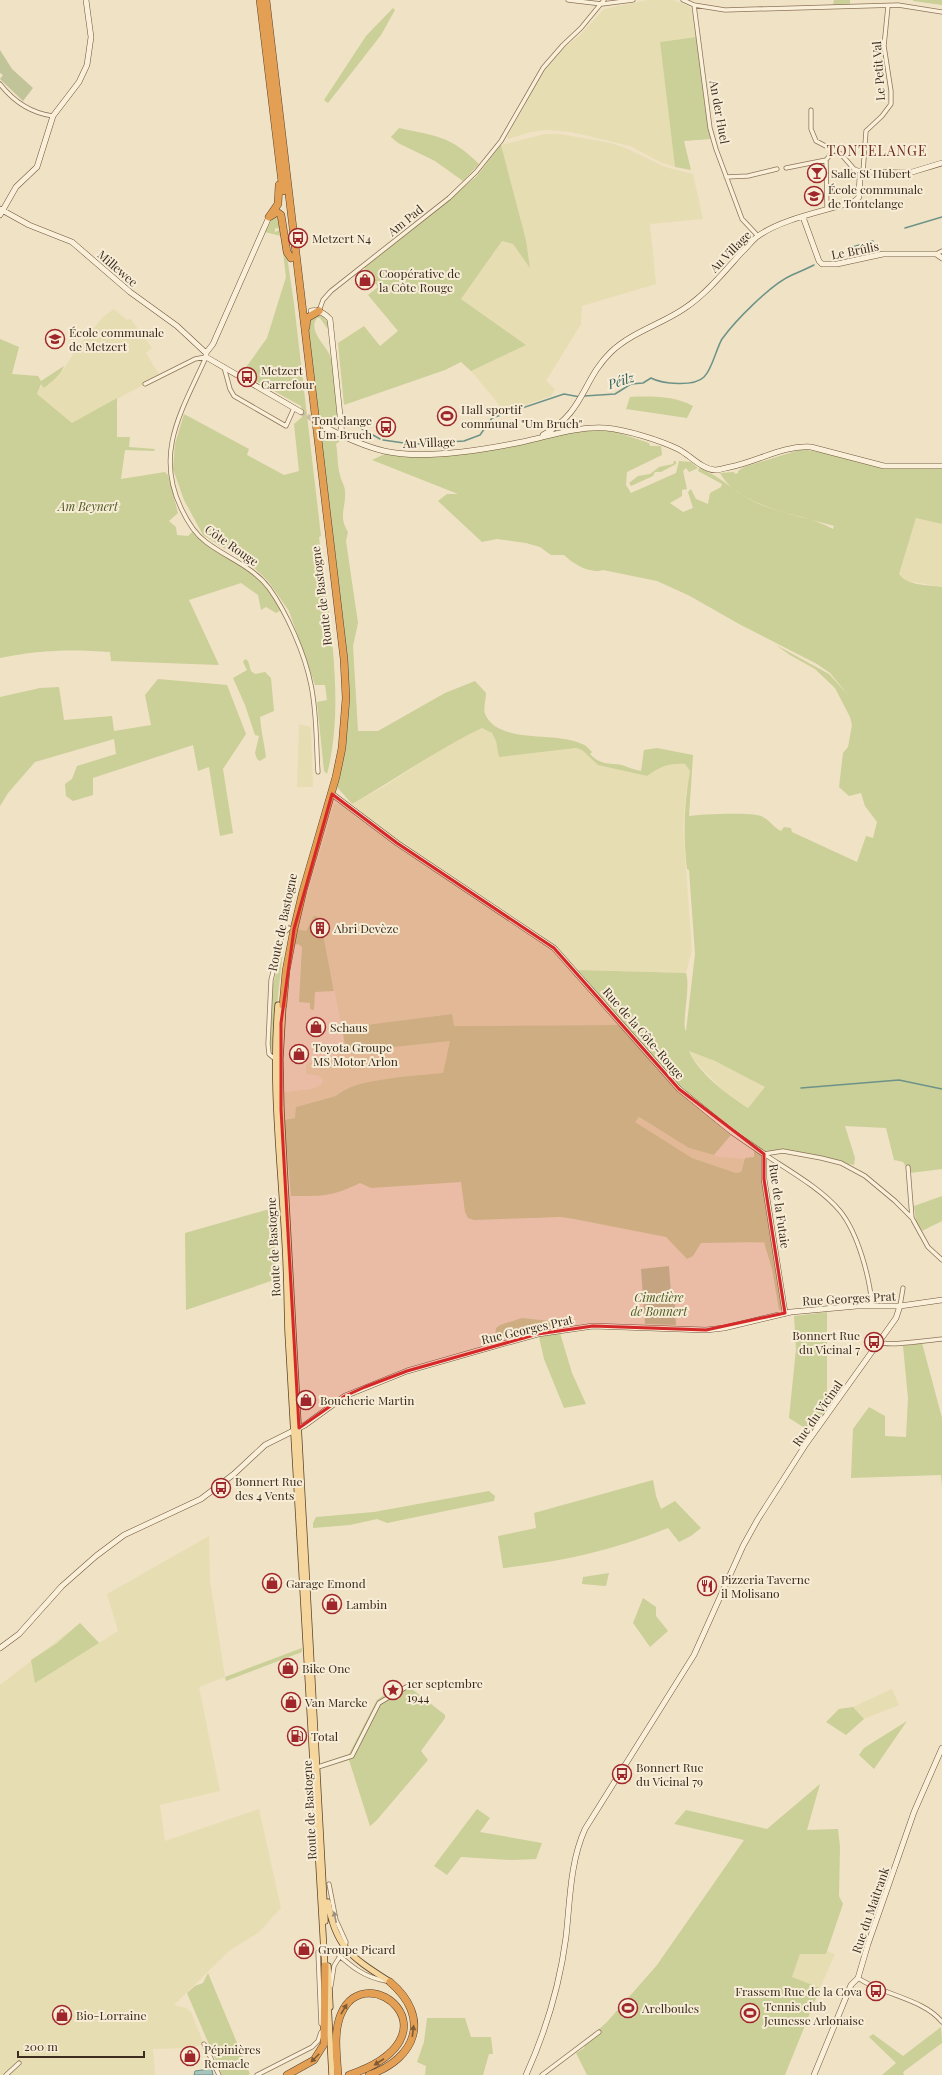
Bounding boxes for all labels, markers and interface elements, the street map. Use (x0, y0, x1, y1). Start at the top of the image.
street label: Le Petit Val (868, 40, 888, 101)
street label: An der Huel (706, 78, 734, 146)
district label: TONTELANGE (827, 141, 928, 160)
bar icon: Salle St Hubert (806, 162, 828, 184)
place label: Salle St Hubert (831, 165, 912, 181)
place label: École communale de Tontelange (828, 181, 923, 211)
school or university icon: École communale de Tontelange (803, 185, 825, 207)
street label: Am Pad (383, 201, 426, 240)
bus stop icon: Metzert N4 (287, 227, 309, 249)
street label: Au Village (705, 227, 754, 276)
place label: Metzert N4 (312, 230, 371, 246)
street label: Le Brûlis (830, 238, 880, 262)
street label: Millewee (95, 246, 141, 290)
place label: Coopérative de la Côte Rouge (379, 265, 460, 295)
shop icon: Coopérative de la Côte Rouge (354, 269, 376, 291)
place label: École communale de Metzert (69, 324, 164, 354)
school or university icon: École communale de Metzert (44, 328, 66, 350)
place label: Metzert Carrefour (261, 362, 315, 392)
bus stop icon: Metzert Carrefour (236, 366, 258, 388)
water label: Péilz (605, 368, 637, 392)
place label: Hall sportif communal "Um Bruch" (461, 401, 582, 431)
sports icon: Hall sportif communal "Um Bruch" (436, 405, 458, 427)
place label: Tontelange Um Bruch (312, 412, 372, 442)
bus stop icon: Tontelange Um Bruch (375, 416, 397, 438)
street label: Au Village (401, 433, 456, 451)
park label: Am Beynert (56, 498, 119, 514)
street label: Côte Rouge (202, 521, 262, 569)
street label: Route de Bastogne (307, 545, 335, 647)
street label: Route de Bastogne (264, 871, 300, 973)
building icon: Abri Devèze (309, 917, 331, 939)
place label: Abri Devèze (333, 920, 398, 936)
street label: Rue de la Côte-Rouge (600, 984, 688, 1082)
shop icon: Schaus (305, 1016, 327, 1038)
place label: Schaus (330, 1019, 368, 1035)
place label: Toyota Groupe MS Motor Arlon (313, 1039, 398, 1069)
shop icon: Toyota Groupe MS Motor Arlon (288, 1043, 310, 1065)
street label: Rue de la Futaie (766, 1163, 794, 1249)
street label: Route de Bastogne (262, 1197, 284, 1297)
street label: Rue Georges Prat (802, 1288, 897, 1308)
park label: Cimetière de Bonnert (631, 1289, 688, 1319)
street label: Rue Georges Prat (480, 1311, 575, 1347)
place label: Bonnert Rue du Vicinal 7 (792, 1327, 860, 1357)
bus stop icon: Bonnert Rue du Vicinal 7 (863, 1331, 885, 1353)
street label: Rue du Vicinal (788, 1376, 846, 1449)
shop icon: Boucherie Martin (295, 1389, 317, 1411)
place label: Boucherie Martin (320, 1392, 415, 1408)
place label: Bonnert Rue des 4 Vents (235, 1473, 303, 1503)
bus stop icon: Bonnert Rue des 4 Vents (210, 1477, 232, 1499)
place label: Pizzeria Taverne il Molisano (721, 1571, 810, 1601)
shop icon: Garage Emond (261, 1572, 283, 1594)
place label: Garage Emond (286, 1575, 366, 1591)
restaurant icon: Pizzeria Taverne il Molisano (696, 1575, 718, 1597)
shop icon: Lambin (321, 1593, 343, 1615)
place label: Lambin (346, 1596, 387, 1612)
shop icon: Bike One (277, 1657, 299, 1679)
place label: Bike One (302, 1660, 350, 1676)
place label: 1er septembre 1944 (407, 1675, 483, 1705)
place icon: 1er septembre 1944 (382, 1679, 404, 1701)
shop icon: Van Marcke (280, 1691, 302, 1713)
place label: Van Marcke (304, 1694, 368, 1710)
fuel station icon: Total (286, 1725, 308, 1747)
place label: Total (311, 1728, 339, 1744)
place label: Bonnert Rue du Vicinal 79 (636, 1759, 704, 1789)
street label: Route de Bastogne (298, 1760, 320, 1860)
bus stop icon: Bonnert Rue du Vicinal 79 (611, 1763, 633, 1785)
street label: Rue du Maitrank (848, 1864, 892, 1955)
one-way arrow (332, 1910, 338, 1923)
shop icon: Groupe Picard (293, 1938, 315, 1960)
place label: Groupe Picard (318, 1941, 396, 1957)
bus stop icon: Frassem Rue de la Cova (865, 1980, 887, 2002)
place label: Frassem Rue de la Cova (735, 1983, 862, 1999)
sports icon: Arelboules (617, 1997, 639, 2019)
place label: Tennis club Jeunesse Arlonaise (763, 1998, 864, 2028)
place label: Arelboules (641, 2000, 699, 2016)
sports icon: Tennis club Jeunesse Arlonaise (739, 2002, 761, 2024)
shop icon: Bio-Lorraine (51, 2004, 73, 2026)
one-way arrow (340, 2004, 347, 2015)
place label: Bio-Lorraine (76, 2007, 147, 2023)
one-way arrow (410, 2024, 417, 2037)
scale bar (18, 2033, 144, 2059)
text: 200 m (24, 2038, 58, 2054)
place label: Pépinières Remacle (204, 2041, 261, 2071)
shop icon: Pépinières Remacle (179, 2045, 201, 2067)
one-way arrow (310, 2053, 320, 2063)
one-way arrow (374, 2058, 384, 2066)

